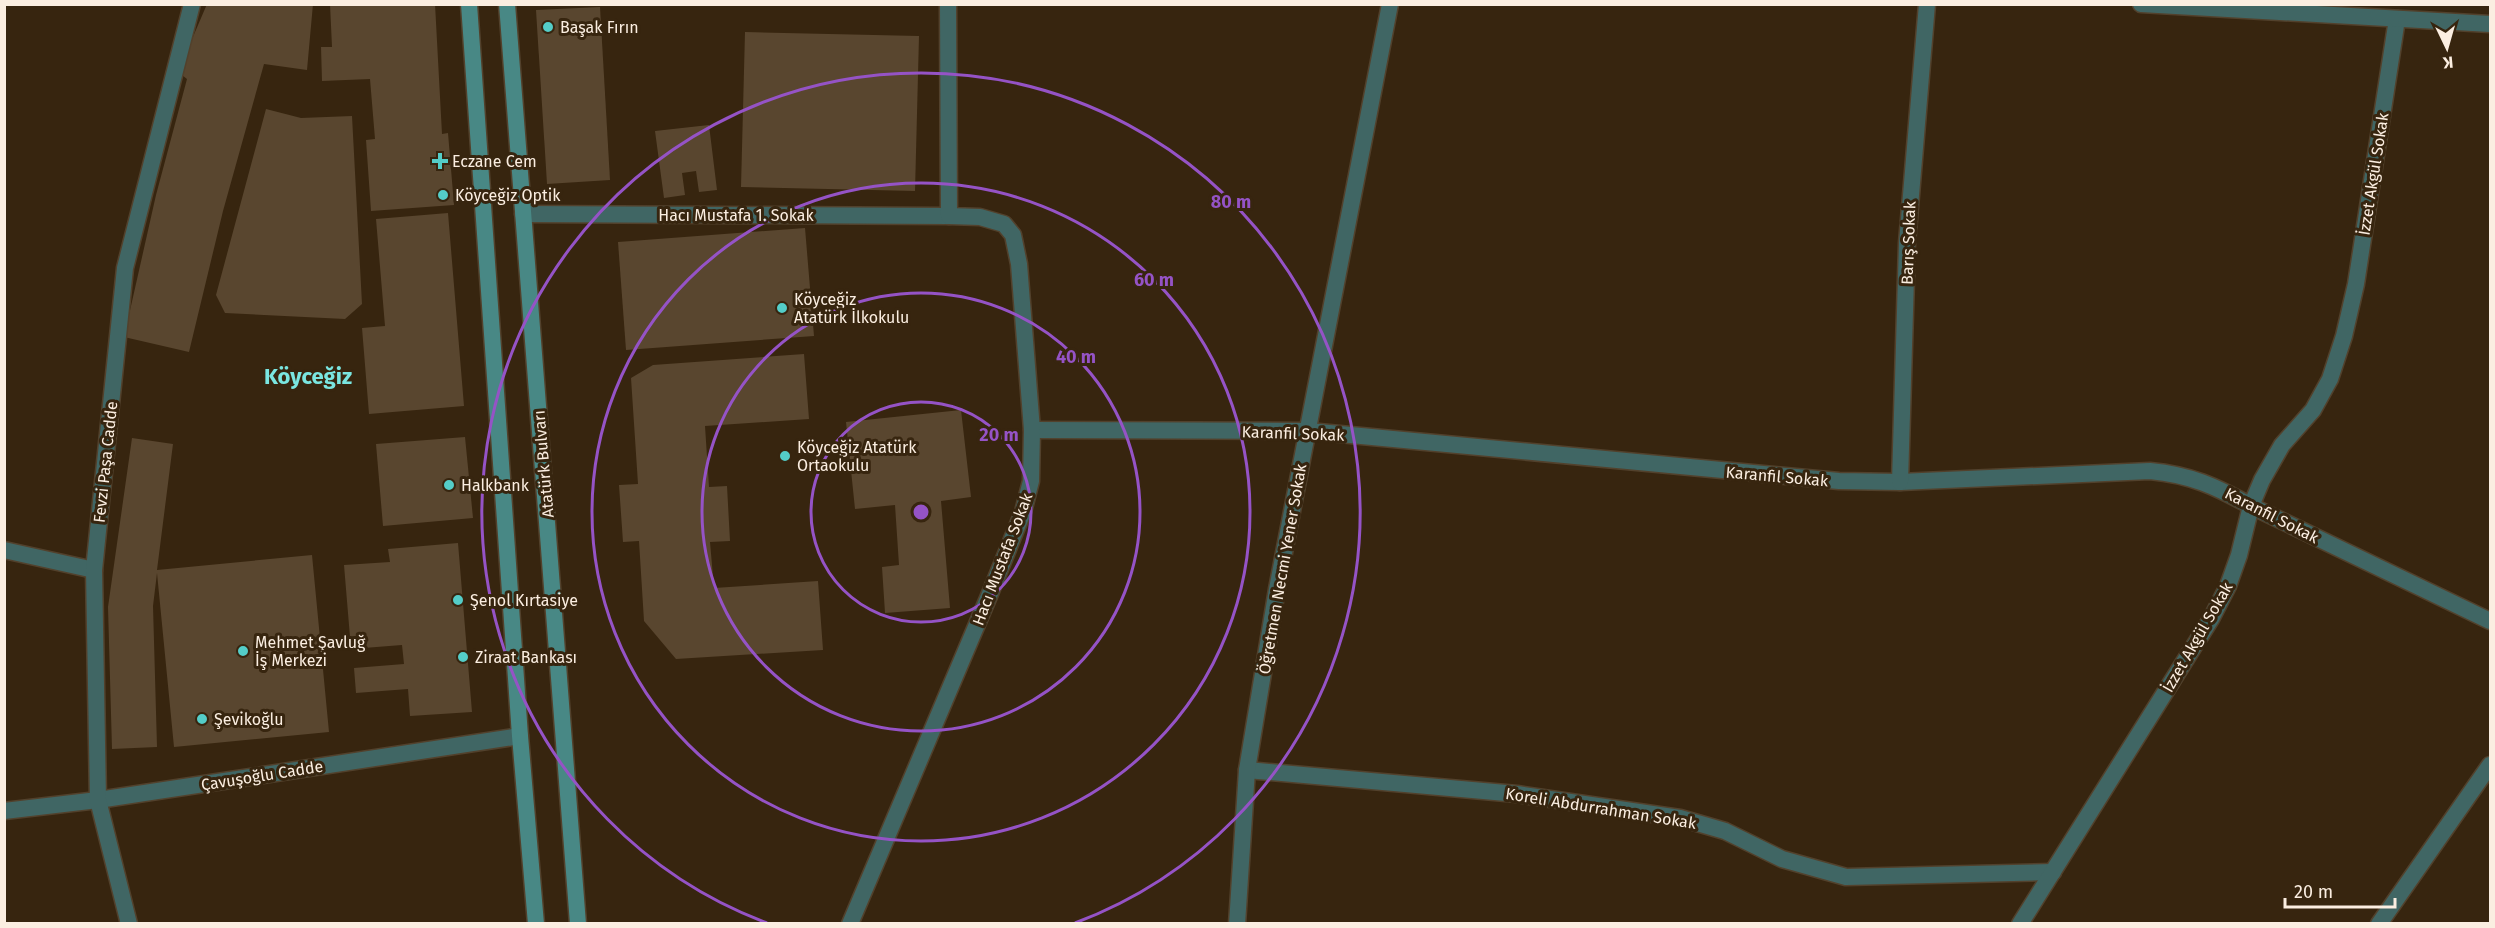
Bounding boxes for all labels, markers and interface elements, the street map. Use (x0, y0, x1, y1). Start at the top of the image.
place label: Başak Fırın (560, 18, 639, 38)
north arrow (2417, 18, 2477, 78)
marker: Başak Fırın (541, 20, 555, 34)
text: K (2442, 53, 2454, 72)
street label: İzzet Akgül Sokak (2353, 110, 2393, 237)
place label: Eczane Cem (452, 152, 537, 171)
marker: Eczane Cem (433, 154, 447, 168)
place label: Köyceğiz Optik (455, 186, 561, 205)
marker: Köyceğiz Optik (436, 188, 450, 202)
text: 80 m (1211, 191, 1251, 213)
street label: Barış Sokak (1898, 200, 1920, 285)
street label: Hacı Mustafa 1. Sokak (658, 206, 815, 225)
text: 60 m (1134, 269, 1174, 291)
place label: Köyceğiz Atatürk İlkokulu (794, 290, 909, 327)
marker: Köyceğiz Atatürk İlkokulu (775, 301, 789, 315)
text: 40 m (1056, 346, 1096, 368)
district label: Köyceğiz (264, 363, 352, 390)
street label: Fevzi Paşa Cadde (90, 400, 122, 524)
street label: Atatürk Bulvarı (529, 409, 558, 518)
street label: Karanfil Sokak (1241, 422, 1345, 445)
text: 20 m (979, 424, 1019, 446)
place label: Köyceğiz Atatürk Ortaokulu (797, 438, 917, 475)
marker: Köyceğiz Atatürk Ortaokulu (778, 449, 792, 463)
street label: Öğretmen Necmi Yener Sokak (1255, 462, 1311, 676)
street label: Karanfil Sokak (1725, 463, 1830, 491)
place label: Halkbank (461, 476, 530, 495)
marker: Halkbank (442, 478, 456, 492)
street label: Karanfil Sokak (2222, 484, 2323, 548)
street label: Hacı Mustafa Sokak (968, 489, 1037, 628)
centre of rings (911, 502, 931, 522)
street label: İzzet Akgül Sokak (2157, 578, 2237, 696)
place label: Şenol Kırtasiye (470, 591, 578, 611)
marker: Şenol Kırtasiye (451, 593, 465, 607)
place label: Mehmet Şavluğ İş Merkezi (255, 633, 366, 671)
marker: Mehmet Şavluğ İş Merkezi (236, 644, 250, 658)
place label: Ziraat Bankası (475, 648, 577, 667)
marker: Ziraat Bankası (456, 650, 470, 664)
place label: Şevikoğlu (214, 710, 283, 730)
marker: Şevikoğlu (195, 712, 209, 726)
street label: Çavuşoğlu Cadde (200, 756, 325, 795)
street label: Koreli Abdurrahman Sokak (1504, 784, 1698, 833)
scale bar (2285, 871, 2394, 909)
text: 20 m (2294, 881, 2333, 903)

